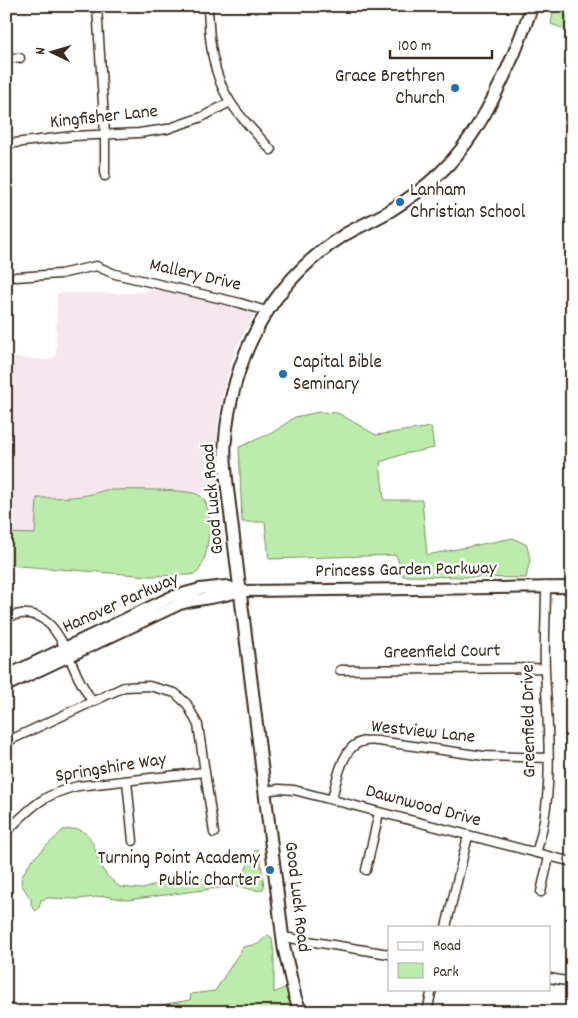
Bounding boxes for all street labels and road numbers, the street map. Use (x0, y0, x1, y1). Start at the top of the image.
street label: Kingfisher Lane (49, 99, 159, 137)
street label: Mallery Drive (147, 252, 243, 300)
street label: Good Luck Road (196, 443, 232, 555)
street label: Princess Garden Parkway (315, 556, 497, 586)
street label: Hanover Parkway (59, 566, 184, 642)
street label: Greenfield Court (383, 638, 501, 668)
street label: Greenfield Drive (516, 664, 544, 778)
street label: Westview Lane (370, 714, 476, 752)
street label: Springshire Way (53, 747, 169, 791)
street label: Dawnwood Drive (362, 779, 484, 835)
street label: Good Luck Road (276, 840, 316, 954)

